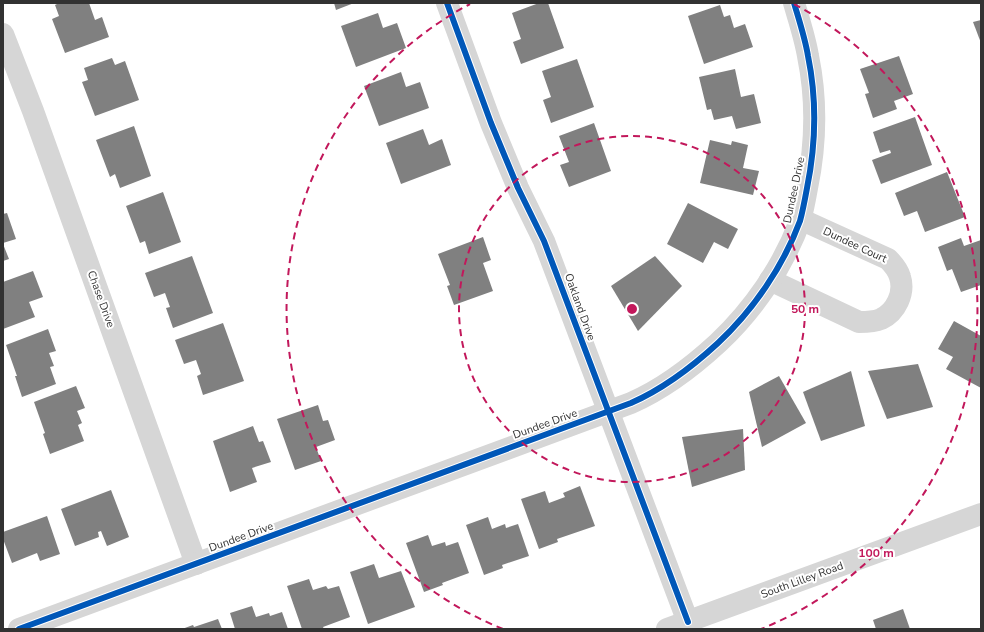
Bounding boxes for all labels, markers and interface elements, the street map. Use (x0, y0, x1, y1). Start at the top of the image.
street label: Dundee Drive (780, 155, 808, 225)
street label: Dundee Court (821, 224, 890, 266)
street label: Chase Drive (84, 268, 118, 330)
street label: Oakland Drive (561, 271, 599, 343)
text: 50 m (791, 301, 819, 317)
centre of rings (625, 302, 639, 316)
street label: Dundee Drive (511, 405, 579, 443)
street label: Dundee Drive (207, 518, 275, 556)
text: 100 m (858, 545, 894, 561)
street label: South Lilley Road (759, 558, 845, 602)

